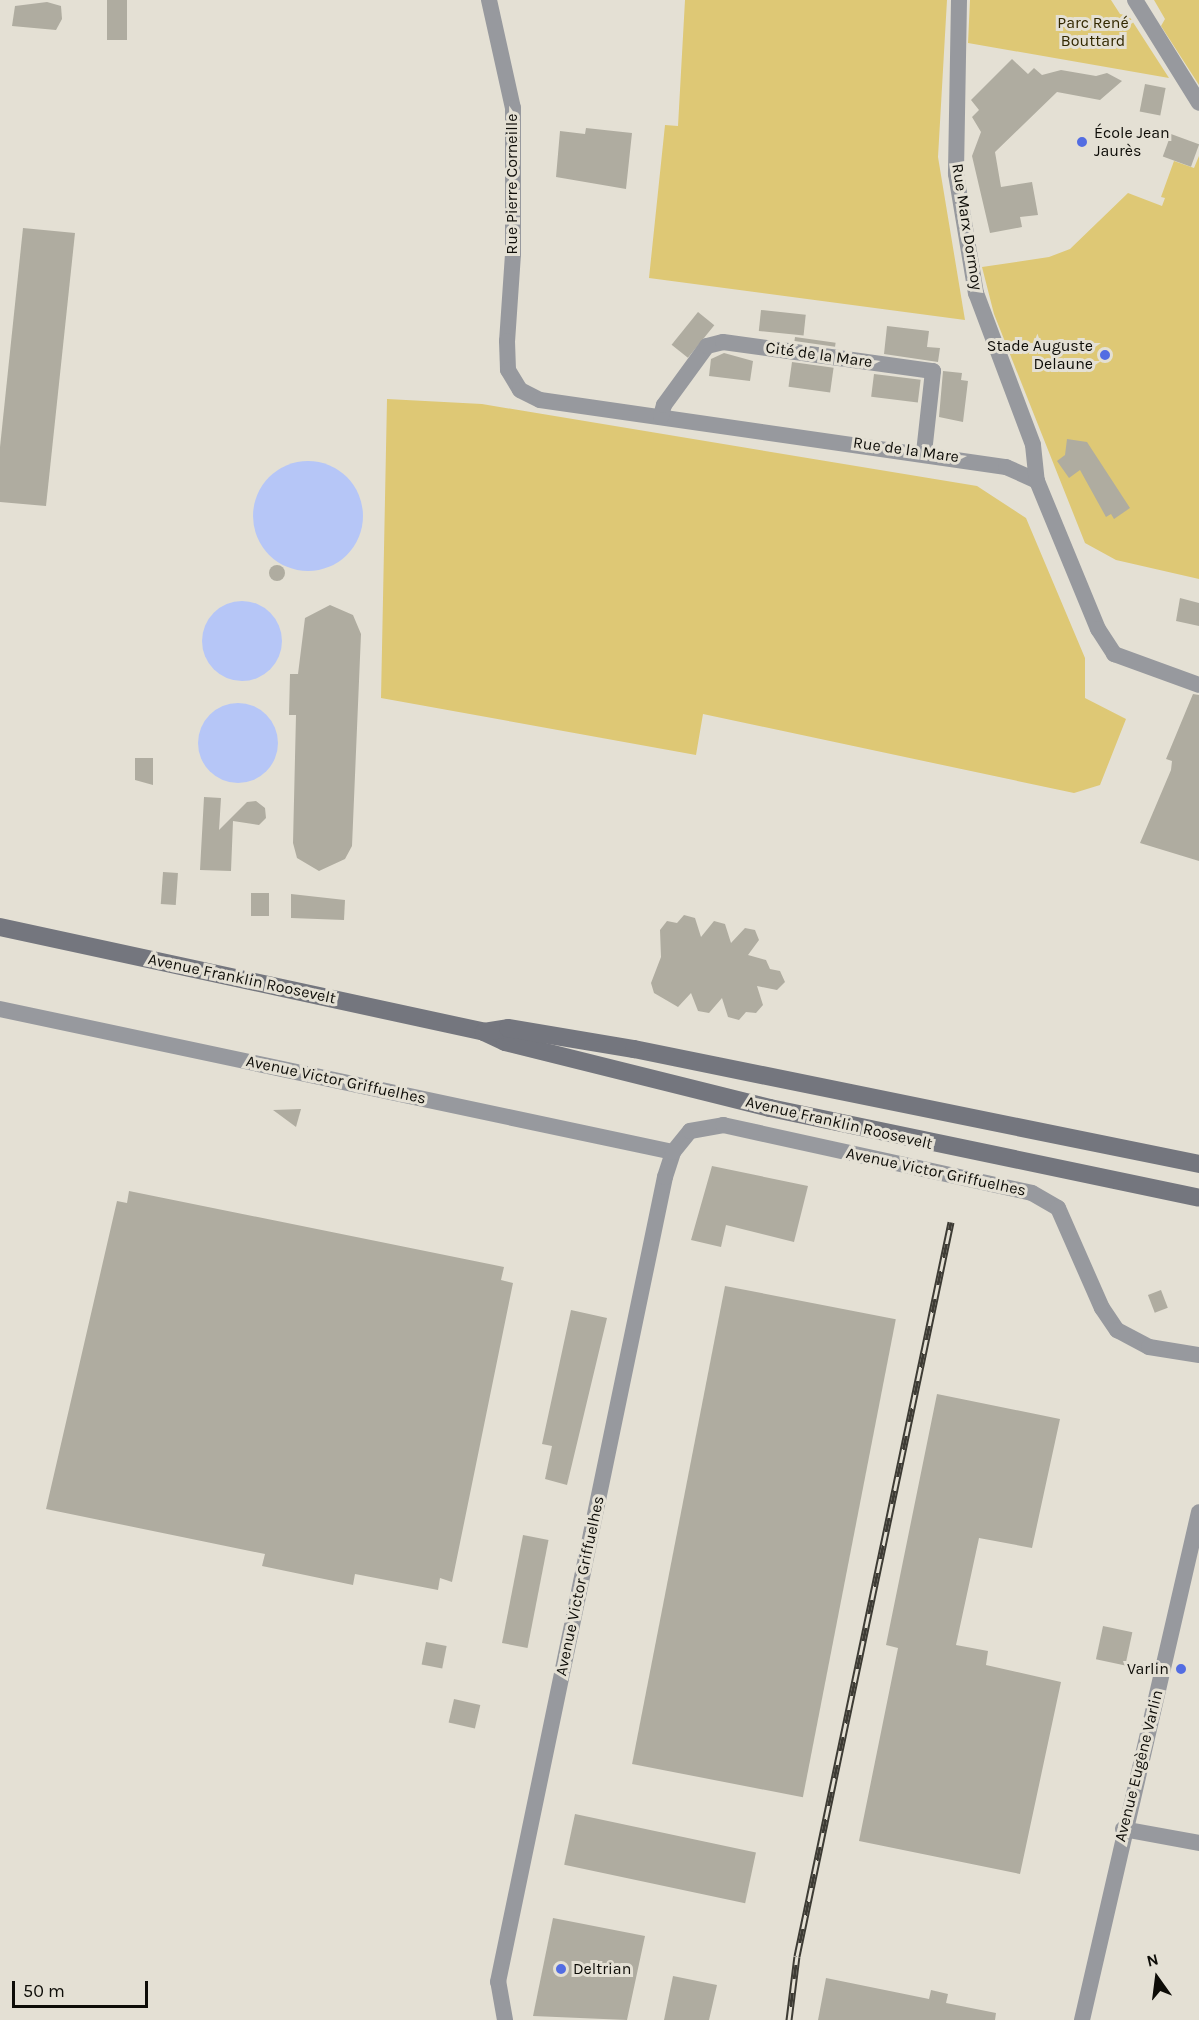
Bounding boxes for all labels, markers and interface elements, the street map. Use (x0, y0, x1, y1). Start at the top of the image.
park label: Parc René Bouttard (1057, 13, 1129, 51)
street label: Rue Pierre Corneille (502, 113, 522, 255)
place label: École Jean Jaurès (1094, 123, 1170, 161)
marker: École Jean Jaurès (1075, 135, 1089, 149)
street label: Rue Marx Dormoy (948, 162, 986, 292)
place label: Stade Auguste Delaune (987, 336, 1093, 374)
street label: Cité de la Mare (764, 338, 874, 372)
marker: Stade Auguste Delaune (1098, 348, 1112, 362)
street label: Rue de la Mare (852, 433, 960, 467)
street label: Avenue Franklin Roosevelt (146, 950, 338, 1008)
street label: Avenue Victor Griffuelhes (244, 1052, 428, 1108)
street label: Avenue Franklin Roosevelt (744, 1092, 934, 1154)
street label: Avenue Victor Griffuelhes (844, 1144, 1028, 1200)
street label: Avenue Victor Griffuelhes (552, 1494, 608, 1678)
place label: Varlin (1127, 1659, 1169, 1679)
marker: Varlin (1174, 1662, 1188, 1676)
street label: Avenue Eugène Varlin (1111, 1688, 1167, 1844)
north arrow (1127, 1948, 1187, 2008)
text: N (1145, 1949, 1160, 1971)
place label: Deltrian (573, 1959, 631, 1979)
marker: Deltrian (554, 1962, 568, 1976)
scale bar (15, 1969, 152, 2007)
text: 50 m (23, 1980, 65, 2002)

